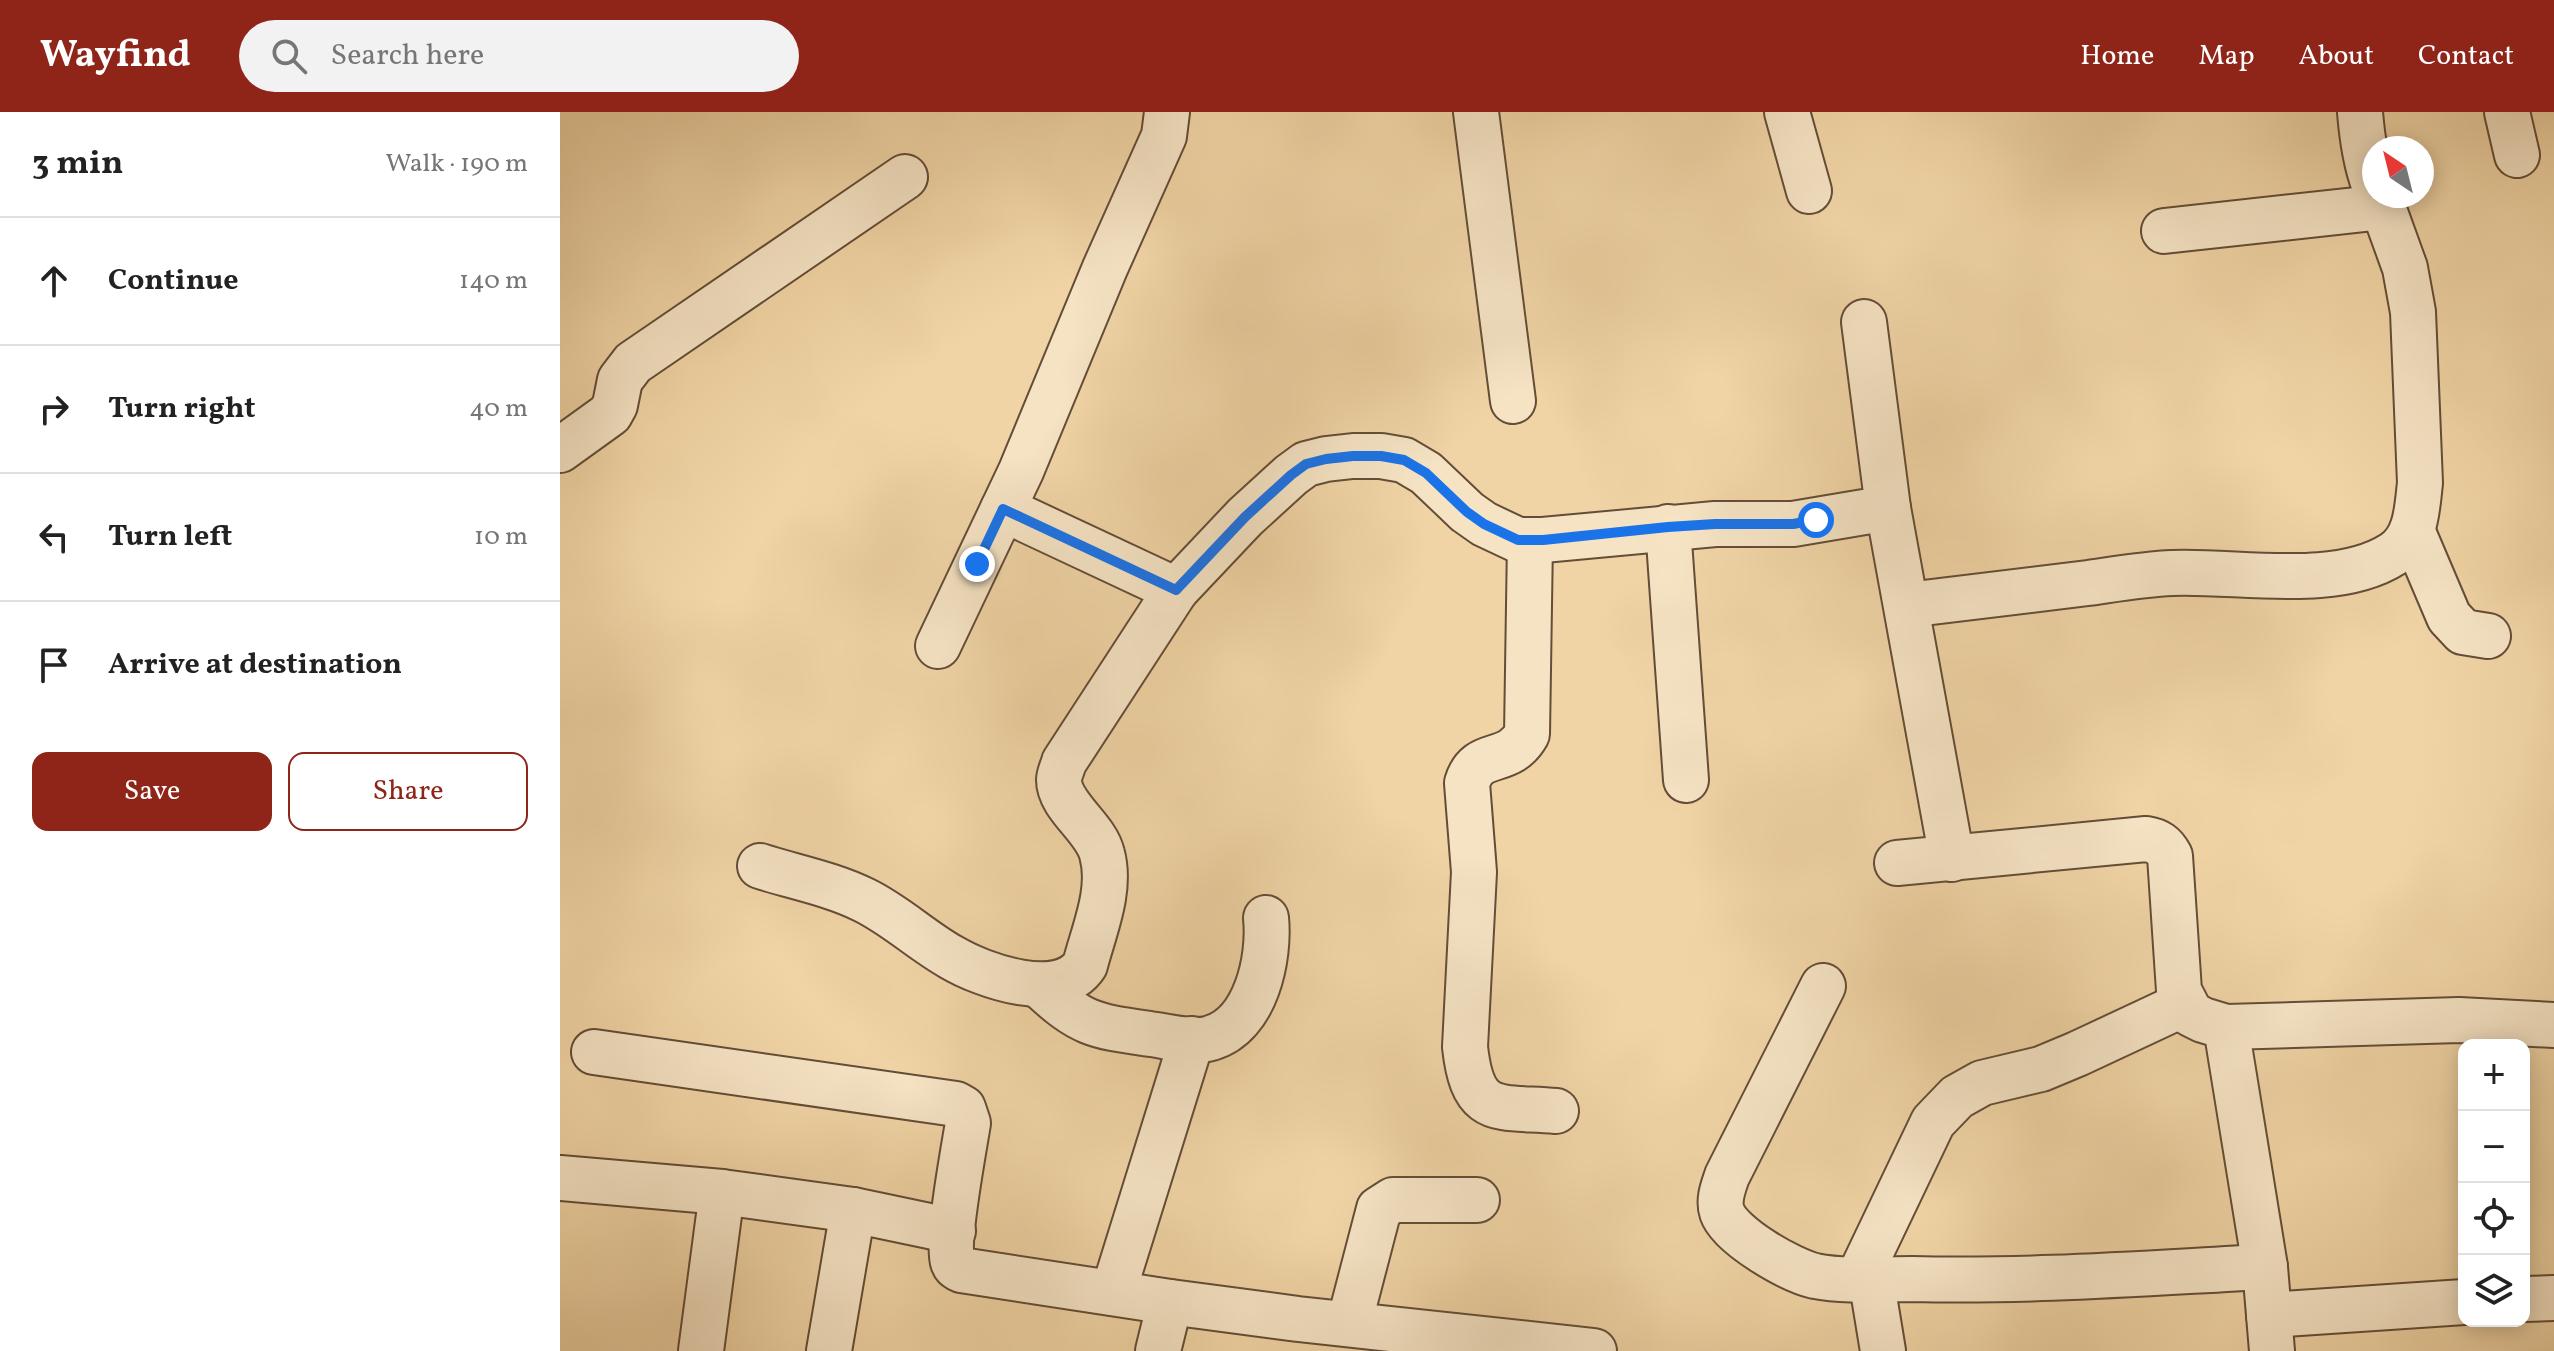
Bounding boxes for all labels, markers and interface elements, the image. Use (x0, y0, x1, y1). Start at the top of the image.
search box (239, 20, 799, 92)
text: Wayfind (40, 30, 191, 83)
icon: search (267, 34, 311, 78)
text: Search here (331, 35, 484, 77)
text: Home (2080, 37, 2154, 76)
text: Map (2198, 37, 2254, 76)
text: About (2298, 37, 2374, 76)
text: Contact (2418, 37, 2514, 76)
north arrow (2362, 136, 2434, 208)
text: 3 min (32, 141, 123, 188)
text: Walk · 190 m (385, 146, 528, 182)
icon: ahead (32, 259, 76, 303)
text: Continue (108, 260, 239, 302)
text: 140 m (459, 263, 528, 299)
icon: right (32, 387, 76, 431)
text: Turn right (108, 388, 256, 430)
text: 40 m (469, 391, 528, 427)
route start (1798, 502, 1834, 538)
icon: left (32, 515, 76, 559)
text: Turn left (108, 516, 232, 558)
text: 10 m (474, 519, 528, 555)
route end (959, 546, 995, 582)
icon: arrive (32, 643, 76, 687)
text: Arrive at destination (108, 644, 402, 686)
button: Save (32, 752, 272, 831)
button: Share (288, 752, 528, 831)
map controls (2458, 1039, 2530, 1327)
button: + (2458, 1039, 2530, 1111)
button: − (2458, 1111, 2530, 1183)
button: locate (2458, 1183, 2530, 1255)
button: layers (2458, 1255, 2530, 1327)

